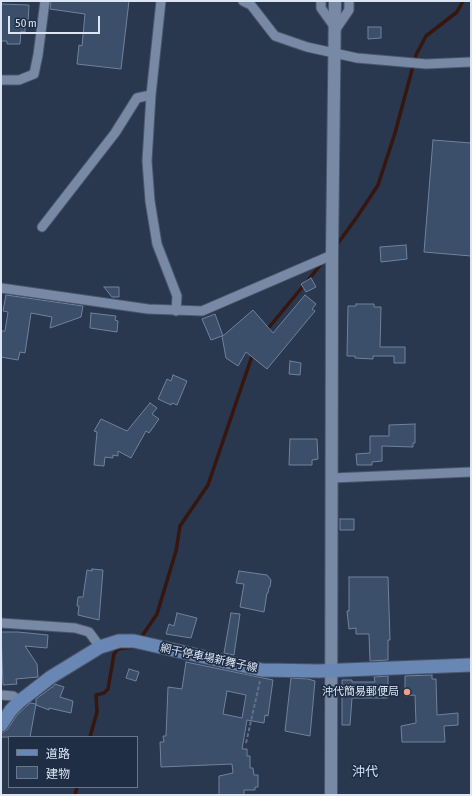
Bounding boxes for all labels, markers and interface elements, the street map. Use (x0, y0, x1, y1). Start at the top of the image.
scale bar (10, 8, 102, 34)
text: 50 m (15, 16, 37, 30)
street label: 網干停車場新舞子線 (159, 641, 259, 675)
place label: 沖代簡易郵便局 (322, 685, 399, 699)
marker: 沖代簡易郵便局 (402, 687, 412, 697)
legend (8, 736, 138, 788)
text: 道路 (46, 747, 70, 761)
district label: 沖代 (352, 764, 378, 780)
text: 建物 (46, 767, 70, 781)

